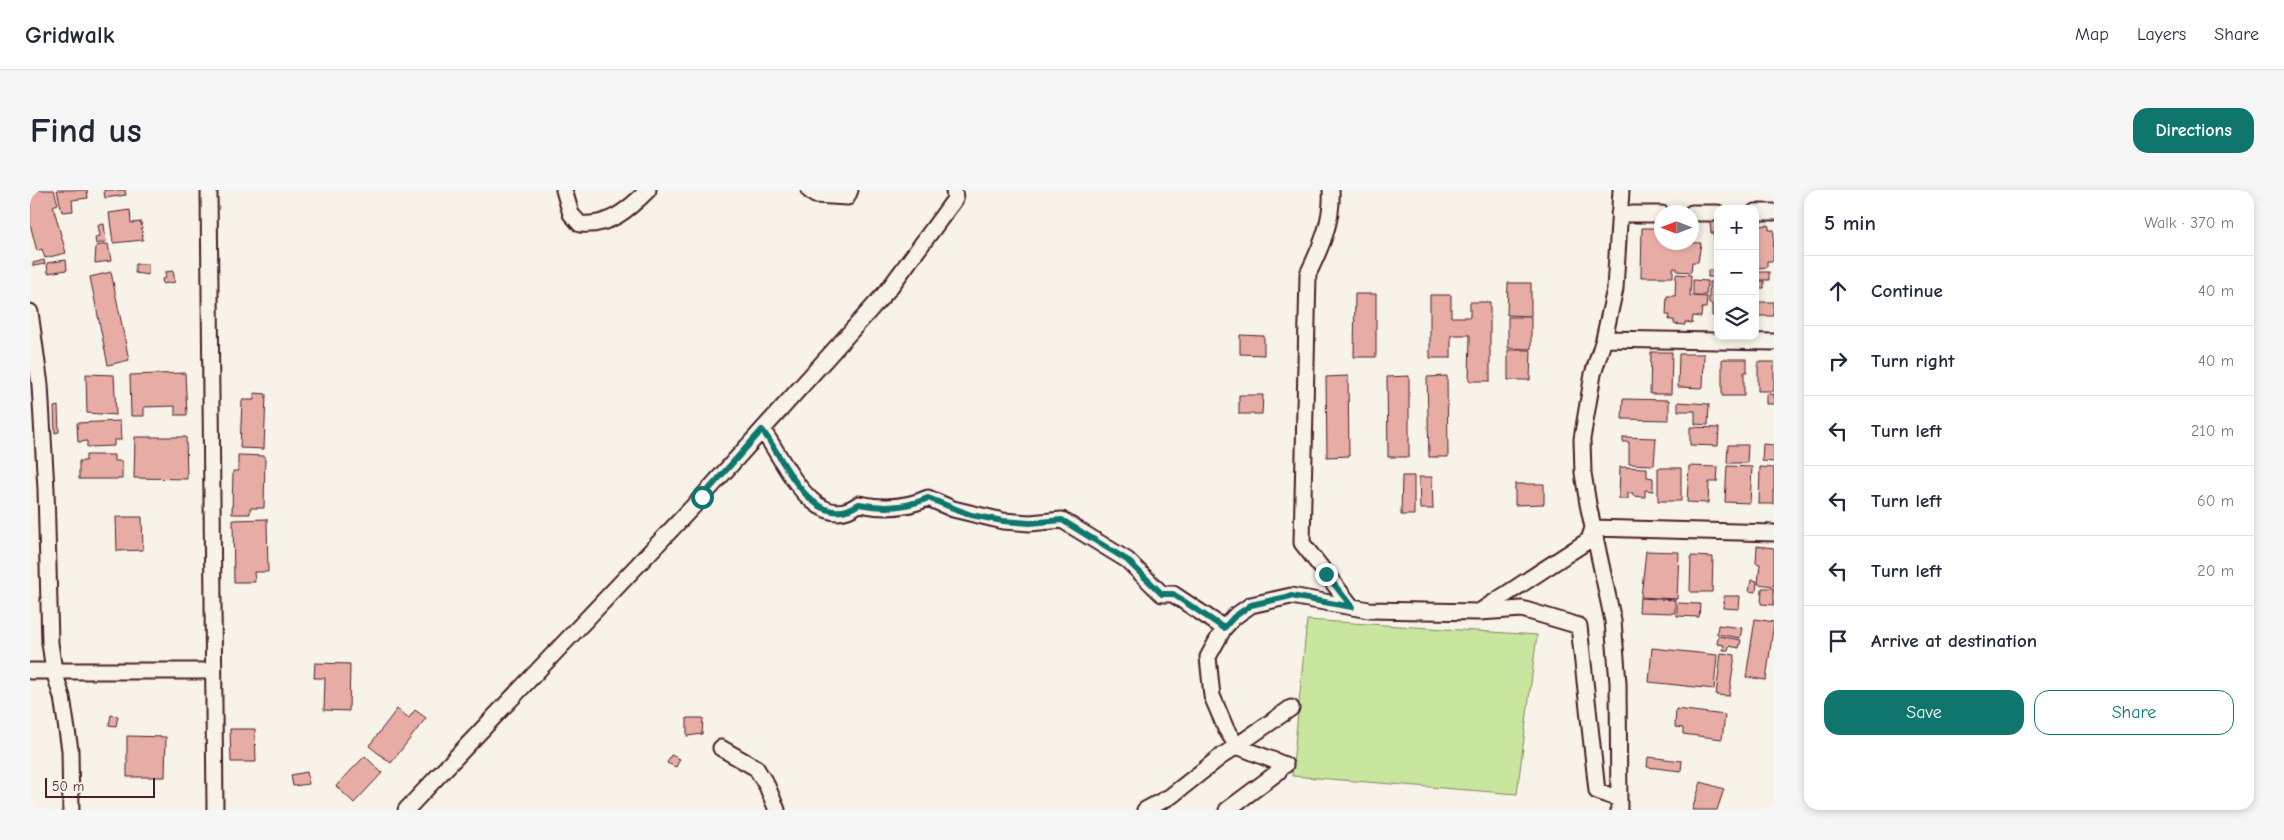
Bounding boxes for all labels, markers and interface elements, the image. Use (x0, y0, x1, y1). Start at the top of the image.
text: Gridwalk (25, 21, 114, 49)
text: Map (2075, 24, 2109, 45)
text: Layers (2137, 24, 2186, 45)
text: Share (2214, 24, 2259, 45)
button: Directions (2133, 108, 2254, 153)
text: Find us (30, 110, 142, 151)
north arrow (1654, 205, 1699, 250)
map controls (1714, 205, 1759, 340)
button: + (1714, 205, 1759, 250)
text: 5 min (1824, 211, 1876, 235)
text: Walk · 370 m (2144, 214, 2234, 232)
button: − (1714, 250, 1759, 295)
icon: ahead (1824, 277, 1852, 305)
text: Continue (1871, 280, 1943, 302)
text: 40 m (2198, 282, 2234, 300)
button: layers (1714, 295, 1759, 340)
icon: right (1824, 347, 1852, 375)
text: Turn right (1871, 350, 1955, 372)
text: 40 m (2198, 352, 2234, 370)
icon: left (1824, 417, 1852, 445)
text: Turn left (1871, 420, 1942, 442)
text: 210 m (2191, 422, 2234, 440)
route start (691, 486, 714, 509)
icon: left (1824, 487, 1852, 515)
text: Turn left (1871, 490, 1942, 512)
text: 60 m (2197, 492, 2234, 510)
icon: left (1824, 557, 1852, 585)
text: Turn left (1871, 560, 1942, 582)
text: 20 m (2197, 562, 2234, 580)
route end (1315, 563, 1338, 586)
icon: arrive (1824, 627, 1852, 655)
text: Arrive at destination (1871, 630, 2037, 652)
button: Save (1824, 690, 2024, 735)
button: Share (2034, 690, 2234, 735)
scale bar (45, 775, 155, 798)
text: 50 m (52, 778, 84, 795)

